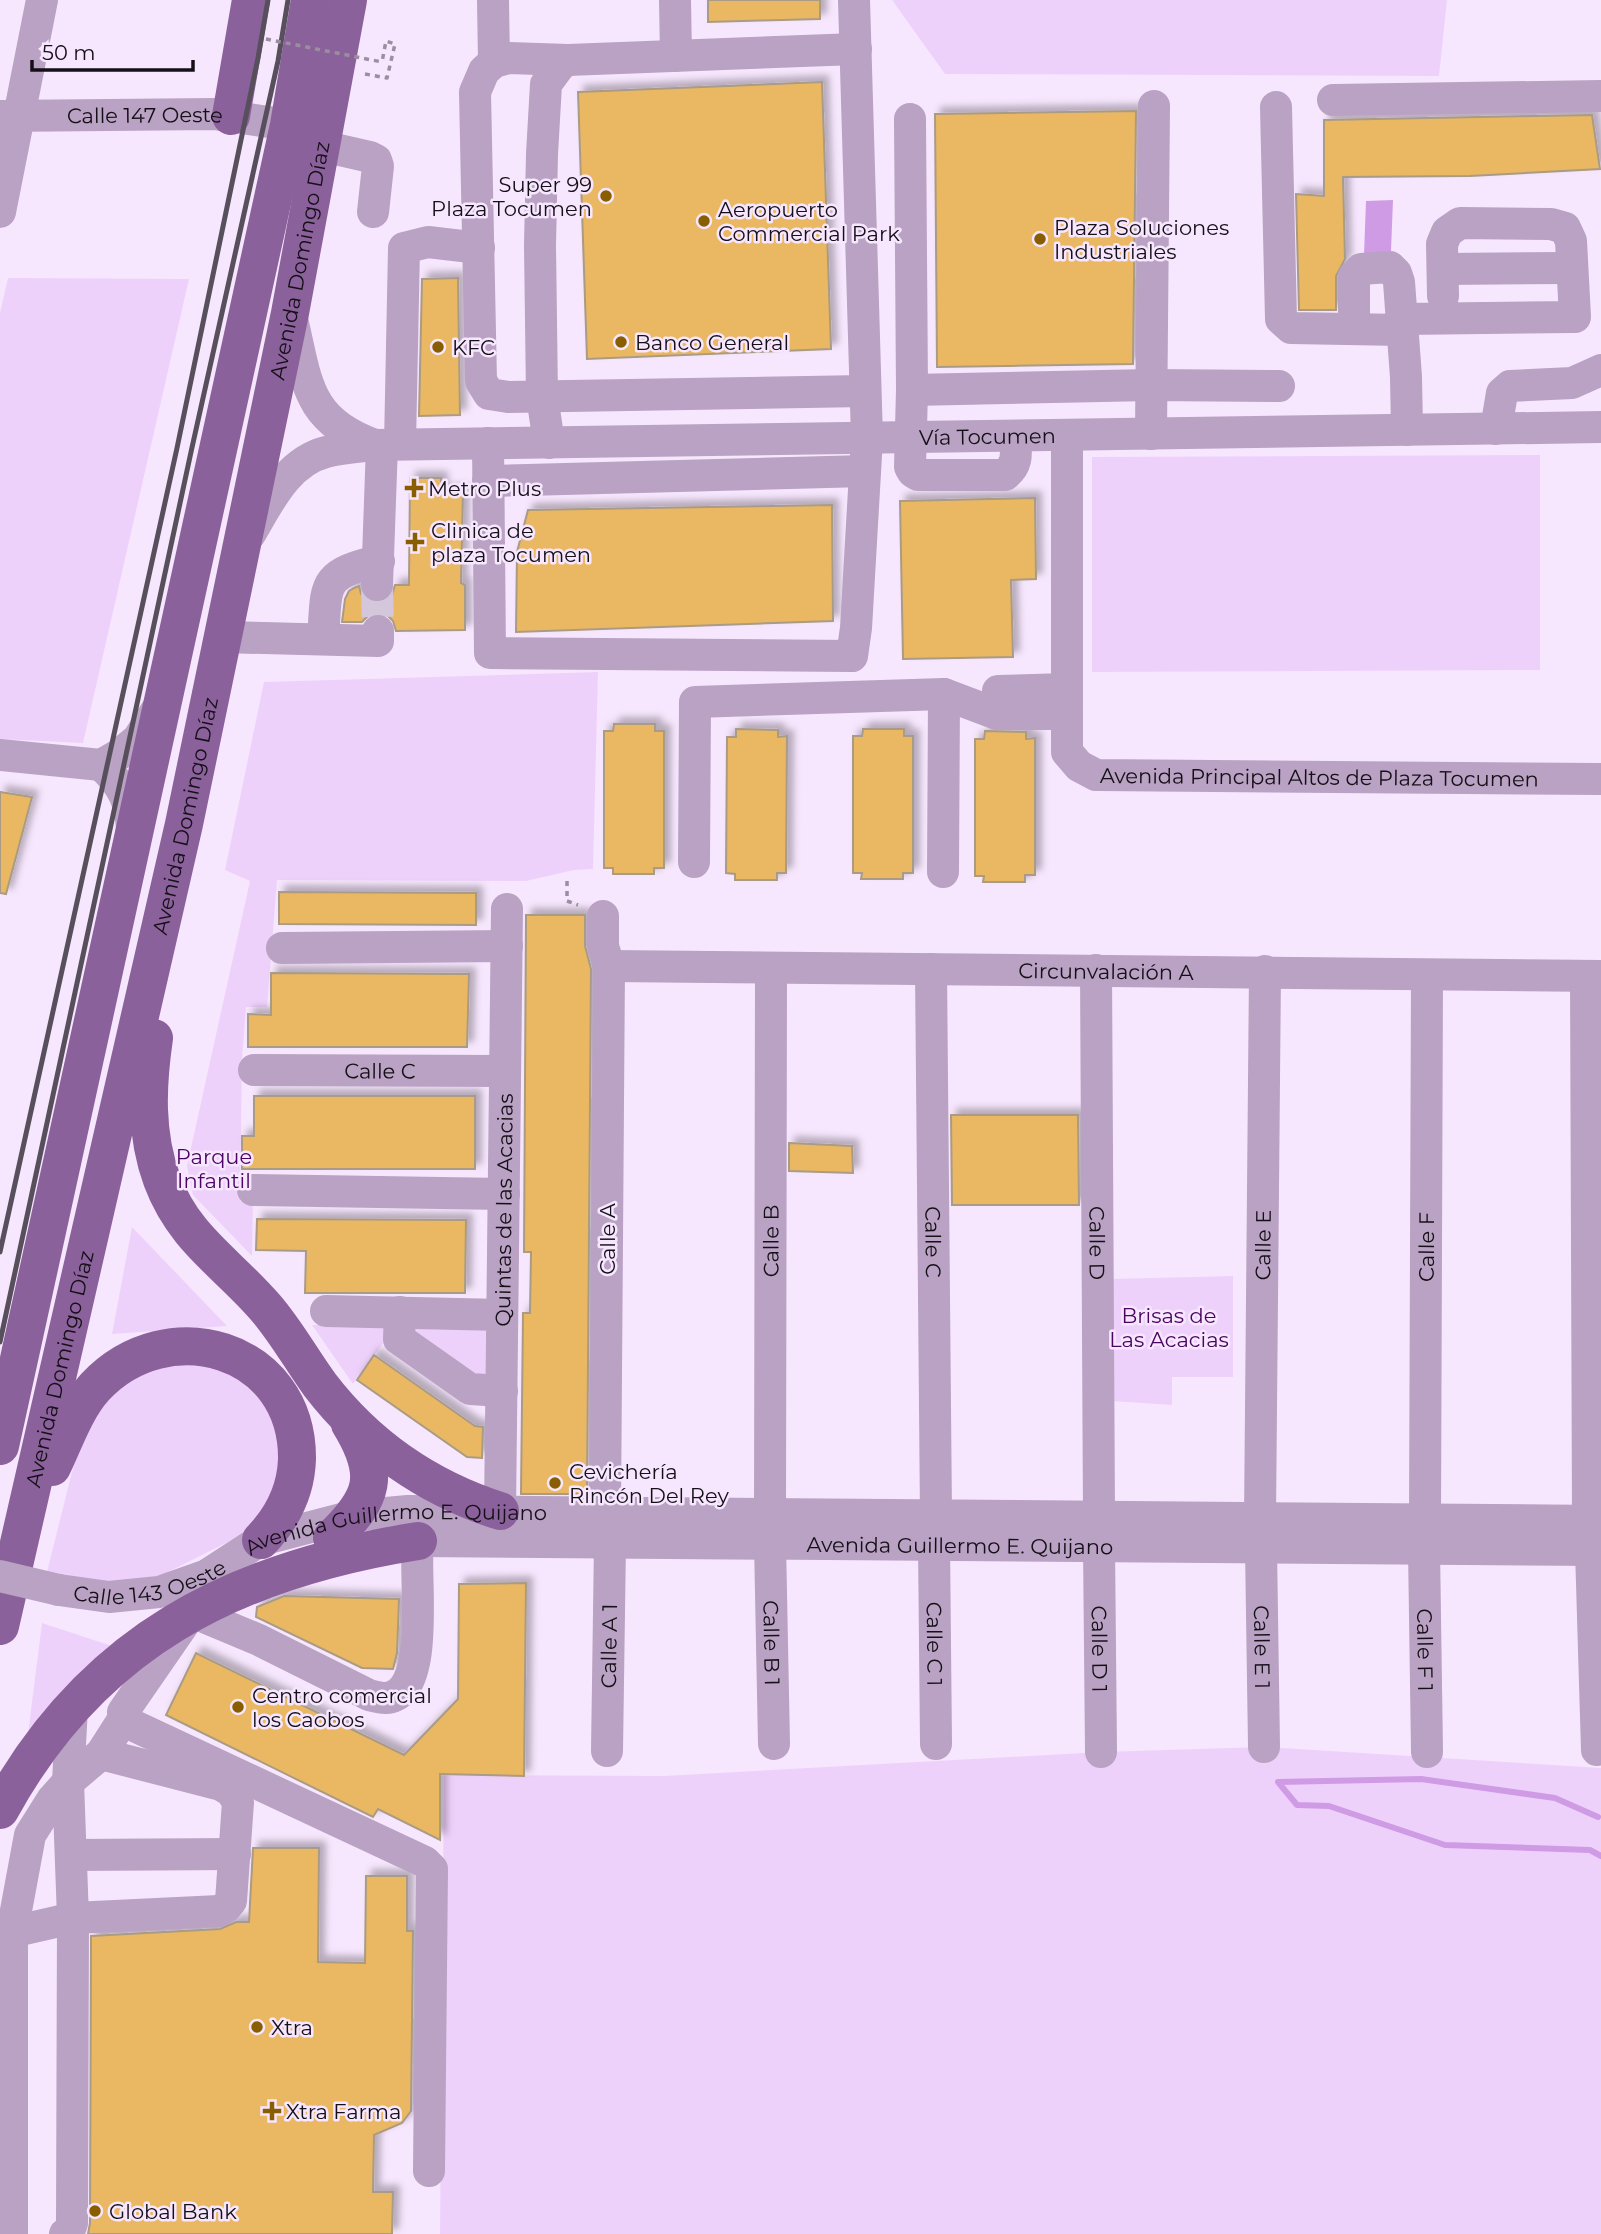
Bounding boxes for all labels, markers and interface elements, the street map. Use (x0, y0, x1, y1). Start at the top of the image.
scale bar (32, 28, 192, 72)
text: 50 m (42, 40, 96, 65)
street label: Calle 147 Oeste (67, 101, 225, 128)
street label: Avenida Domingo Díaz (264, 139, 334, 382)
place label: Super 99 Plaza Tocumen (431, 172, 592, 221)
marker: Super 99 Plaza Tocumen (598, 188, 614, 204)
place label: Aeropuerto Commercial Park (718, 197, 900, 246)
marker: Aeropuerto Commercial Park (696, 213, 712, 229)
place label: Plaza Soluciones Industriales (1054, 215, 1229, 264)
marker: Plaza Soluciones Industriales (1032, 231, 1048, 247)
place label: Banco General (635, 330, 789, 355)
marker: Banco General (613, 334, 629, 350)
place label: KFC (452, 335, 495, 360)
marker: KFC (430, 339, 446, 355)
street label: Vía Tocumen (919, 423, 1056, 450)
place label: Metro Plus (428, 476, 541, 501)
marker: Metro Plus (406, 480, 422, 496)
place label: Clinica de plaza Tocumen (431, 518, 591, 567)
marker: Clinica de plaza Tocumen (405, 532, 425, 552)
street label: Avenida Domingo Díaz (147, 695, 222, 937)
street label: Avenida Principal Altos de Plaza Tocumen (1100, 763, 1539, 791)
street label: Circunvalación A (1018, 958, 1195, 984)
street label: Calle C (344, 1058, 416, 1083)
street label: Quintas de las Acacias (490, 1093, 517, 1327)
park label: Parque Infantil (176, 1144, 252, 1193)
street label: Calle A (595, 1202, 620, 1275)
street label: Calle B (758, 1205, 783, 1277)
street label: Calle C (921, 1206, 946, 1278)
street label: Calle D (1085, 1206, 1110, 1280)
street label: Calle E (1250, 1210, 1275, 1280)
street label: Calle F (1413, 1212, 1439, 1282)
street label: Avenida Domingo Díaz (20, 1248, 98, 1490)
park label: Brisas de Las Acacias (1109, 1303, 1229, 1352)
place label: Cevichería Rincón Del Rey (569, 1459, 729, 1508)
marker: Cevichería Rincón Del Rey (547, 1475, 563, 1491)
street label: Avenida Guillermo E. Quijano (240, 1498, 547, 1560)
street label: Avenida Guillermo E. Quijano (806, 1531, 1113, 1559)
street label: Calle 143 Oeste (72, 1554, 230, 1610)
street label: Calle B 1 (759, 1600, 785, 1686)
street label: Calle C 1 (922, 1602, 948, 1686)
street label: Calle A 1 (595, 1603, 622, 1689)
street label: Calle D 1 (1087, 1605, 1113, 1693)
street label: Calle E 1 (1249, 1605, 1276, 1689)
street label: Calle F 1 (1412, 1608, 1439, 1692)
place label: Centro comercial los Caobos (252, 1683, 432, 1732)
marker: Centro comercial los Caobos (230, 1699, 246, 1715)
place label: Xtra (271, 2015, 313, 2040)
marker: Xtra (249, 2019, 265, 2035)
place label: Xtra Farma (286, 2099, 401, 2124)
marker: Xtra Farma (264, 2103, 280, 2119)
place label: Global Bank (109, 2199, 237, 2224)
marker: Global Bank (87, 2203, 103, 2219)

